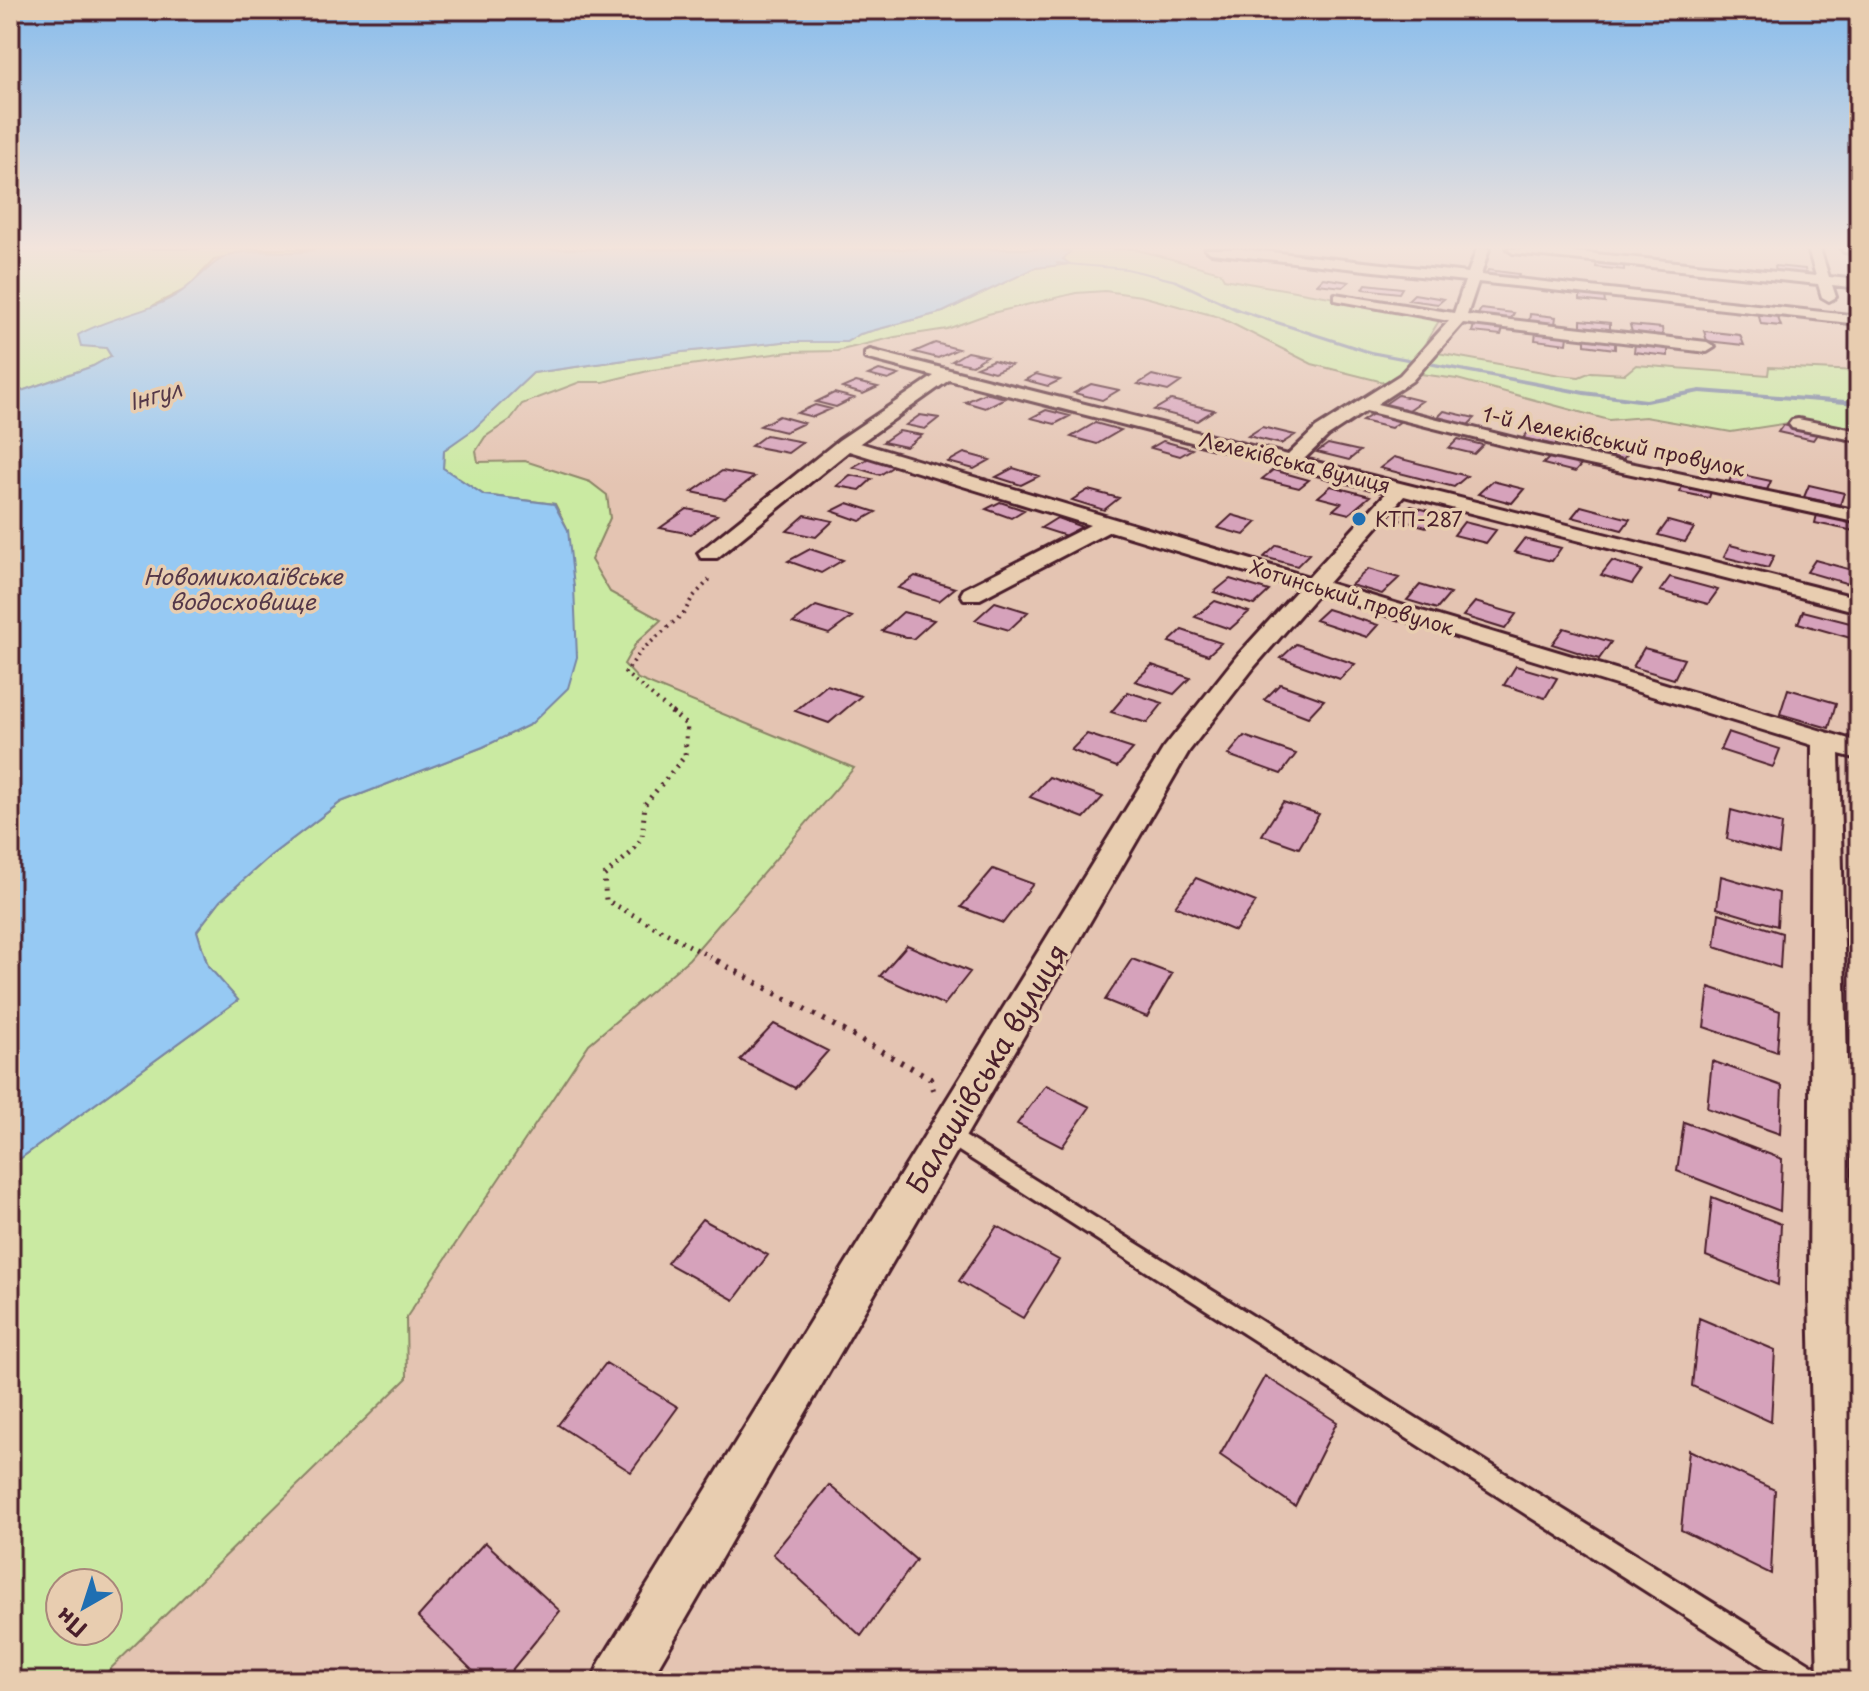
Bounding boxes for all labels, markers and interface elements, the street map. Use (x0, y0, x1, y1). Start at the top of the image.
water label: Інгул (125, 371, 185, 417)
street label: 1-й Лелеківський провулок (1480, 399, 1748, 484)
street label: Лелеківська вулиця (1196, 424, 1394, 500)
place label: КТП-287 (1375, 504, 1463, 534)
marker: КТП-287 (1350, 510, 1368, 528)
street label: Хотинський провулок (1246, 552, 1458, 642)
water label: Новомиколаївське водосховище (143, 559, 344, 617)
street label: Балашівська вулиця (894, 935, 1078, 1201)
north arrow (44, 1567, 124, 1647)
text: Пн (48, 1601, 93, 1647)

